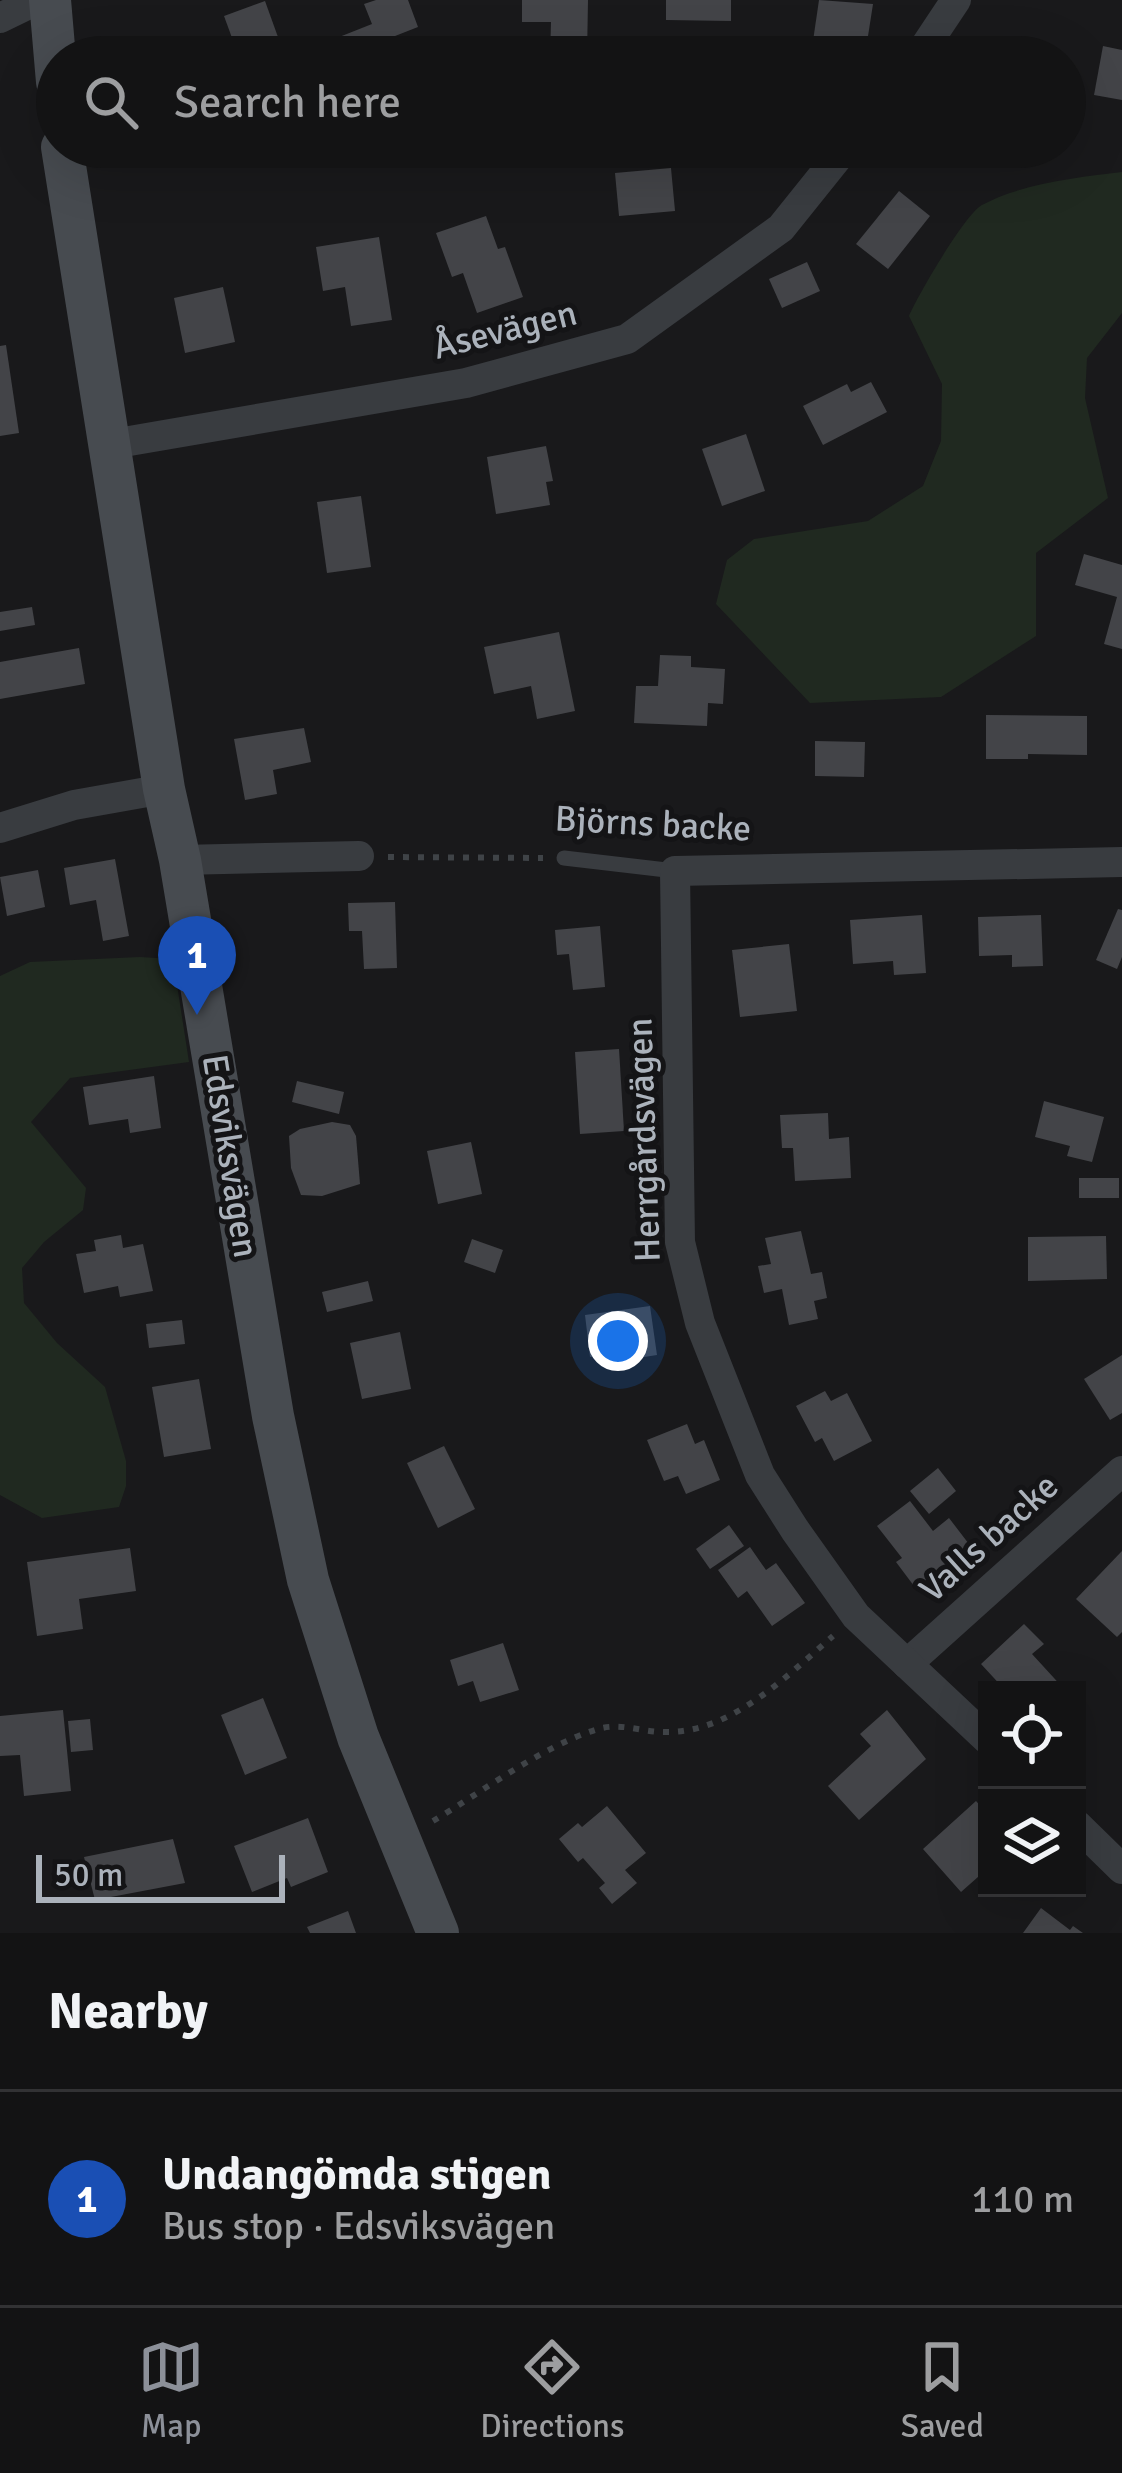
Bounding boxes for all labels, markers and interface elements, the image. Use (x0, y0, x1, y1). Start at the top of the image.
search box (36, 36, 1086, 168)
icon: search (78, 69, 144, 135)
text: Search here (174, 75, 401, 130)
street label: Åsevägen (428, 290, 582, 370)
street label: Björns backe (554, 796, 752, 852)
pin: 1 (158, 916, 236, 1015)
street label: Herrgårdsvägen (617, 1017, 671, 1263)
street label: Edsviksvägen (192, 1051, 268, 1261)
your location (588, 1311, 648, 1371)
street label: Valls backe (910, 1464, 1068, 1612)
map controls (978, 1681, 1086, 1897)
button: locate (978, 1681, 1086, 1789)
button: layers (978, 1789, 1086, 1897)
scale bar (36, 1849, 285, 1902)
text: 50 m (54, 1855, 123, 1896)
text: Nearby (48, 1980, 208, 2043)
text: Undangömda stigen (162, 2147, 551, 2202)
text: 1 (76, 2175, 98, 2223)
text: 110 m (971, 2175, 1074, 2223)
text: Bus stop · Edsviksvägen (162, 2202, 555, 2250)
tab: Map (138, 2334, 204, 2447)
tab: Directions (480, 2334, 625, 2447)
tab: Saved (901, 2334, 984, 2447)

